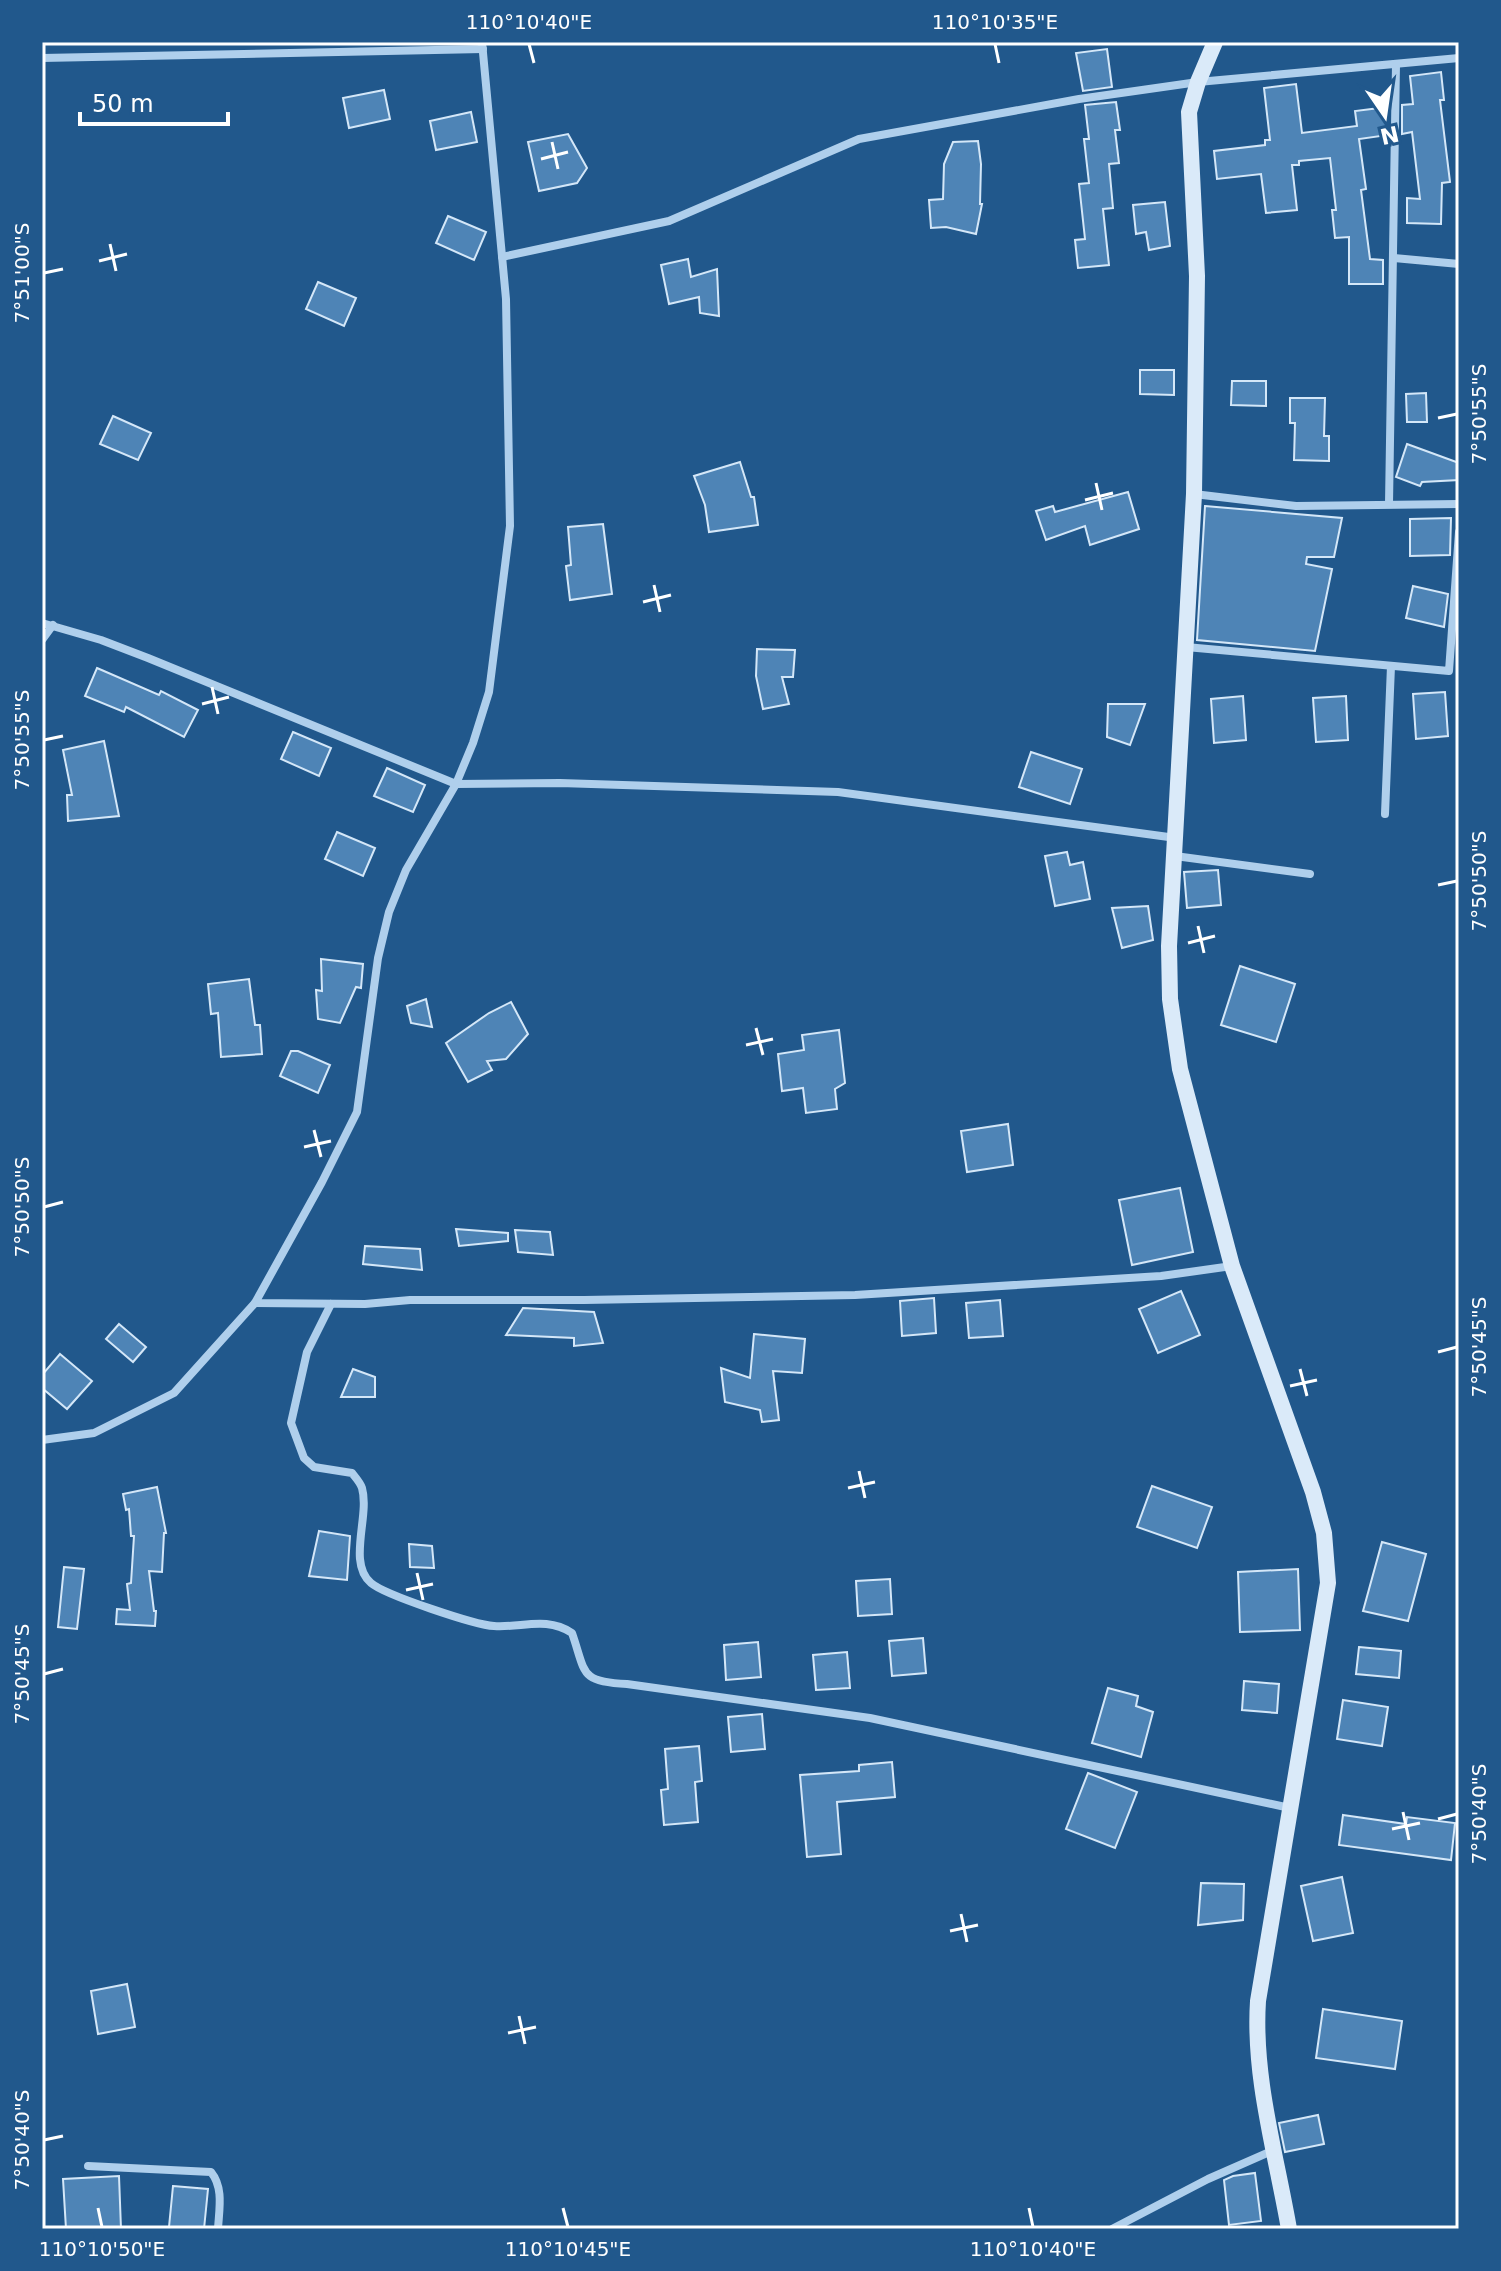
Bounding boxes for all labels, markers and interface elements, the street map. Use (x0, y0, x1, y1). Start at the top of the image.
text: 110°10'40"E (466, 10, 592, 34)
text: 110°10'35"E (932, 10, 1058, 34)
scale bar (80, 76, 228, 126)
north arrow (1345, 76, 1425, 156)
text: 50 m (92, 90, 154, 118)
text: N (1378, 121, 1401, 149)
text: 7°51'00"S (10, 222, 34, 324)
text: 7°50'55"S (1467, 363, 1491, 465)
text: 7°50'55"S (10, 689, 34, 791)
text: 7°50'50"S (1467, 830, 1491, 932)
text: 7°50'50"S (10, 1156, 34, 1258)
text: 7°50'45"S (1467, 1296, 1491, 1398)
text: 7°50'45"S (10, 1623, 34, 1725)
text: 7°50'40"S (1467, 1763, 1491, 1865)
text: 7°50'40"S (10, 2089, 34, 2191)
text: 110°10'50"E (39, 2237, 165, 2261)
text: 110°10'45"E (505, 2237, 631, 2261)
text: 110°10'40"E (970, 2237, 1096, 2261)

